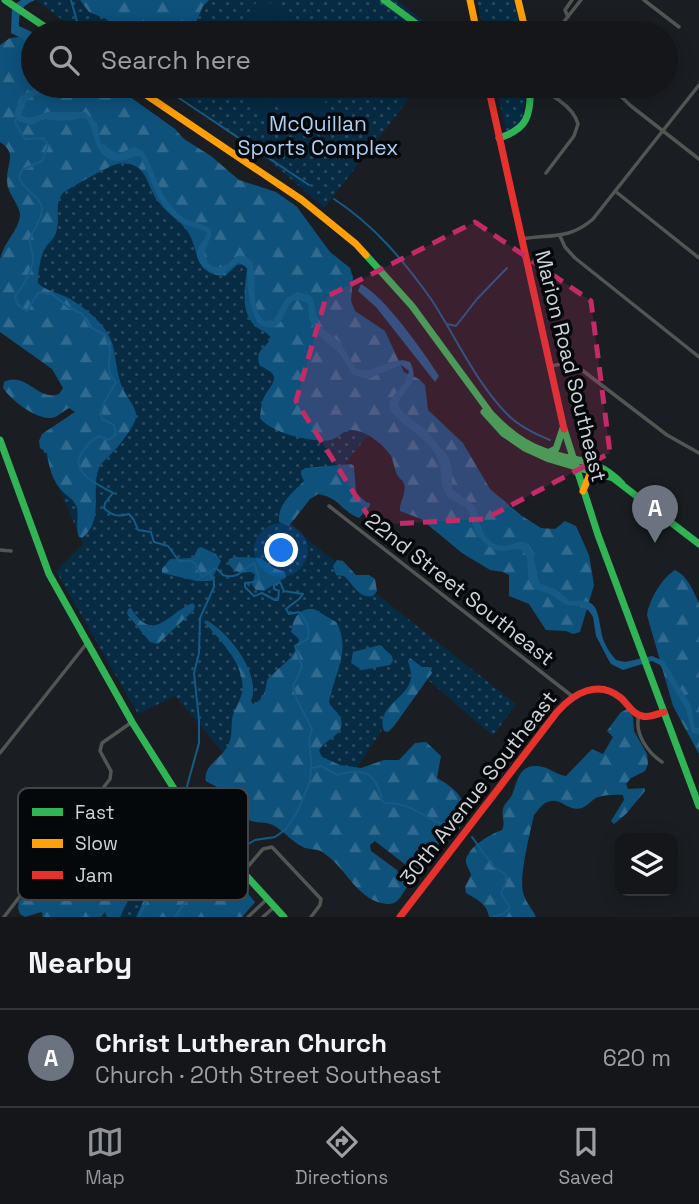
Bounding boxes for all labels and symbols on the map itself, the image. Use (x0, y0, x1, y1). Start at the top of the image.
park label: McQuillan Sports Complex (238, 110, 398, 161)
street label: Marion Road Southeast (529, 247, 613, 485)
pin: A (632, 485, 678, 543)
street label: 22nd Street Southeast (360, 507, 560, 671)
your location (264, 533, 298, 567)
street label: 30th Avenue Southeast (394, 685, 562, 891)
legend (18, 788, 248, 900)
text: Fast (75, 800, 115, 825)
text: Slow (75, 831, 118, 856)
text: Jam (75, 863, 113, 888)

